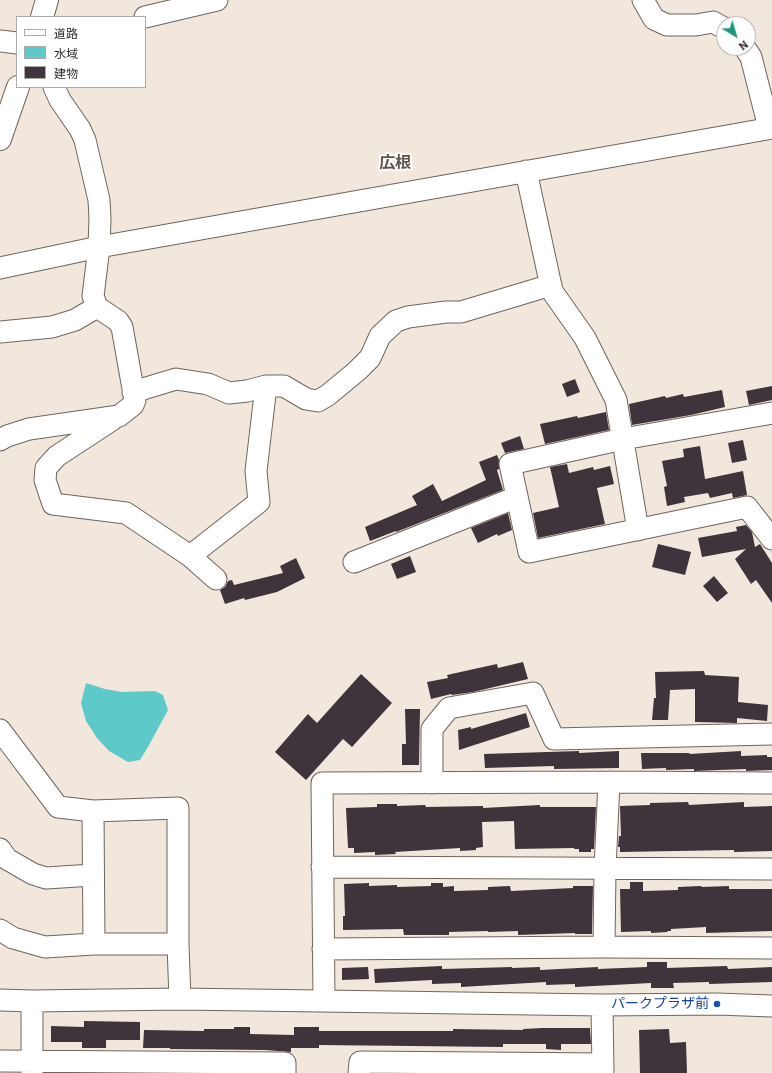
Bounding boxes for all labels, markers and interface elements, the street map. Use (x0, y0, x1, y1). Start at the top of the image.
legend (16, 16, 146, 88)
north arrow (716, 16, 756, 56)
text: 道路 (54, 27, 78, 41)
text: N (736, 38, 750, 53)
text: 水域 (54, 47, 78, 61)
text: 建物 (54, 67, 78, 81)
district label: 広根 (379, 154, 411, 174)
place label: パークプラザ前 (611, 996, 709, 1012)
marker: パークプラザ前 (712, 999, 722, 1009)

